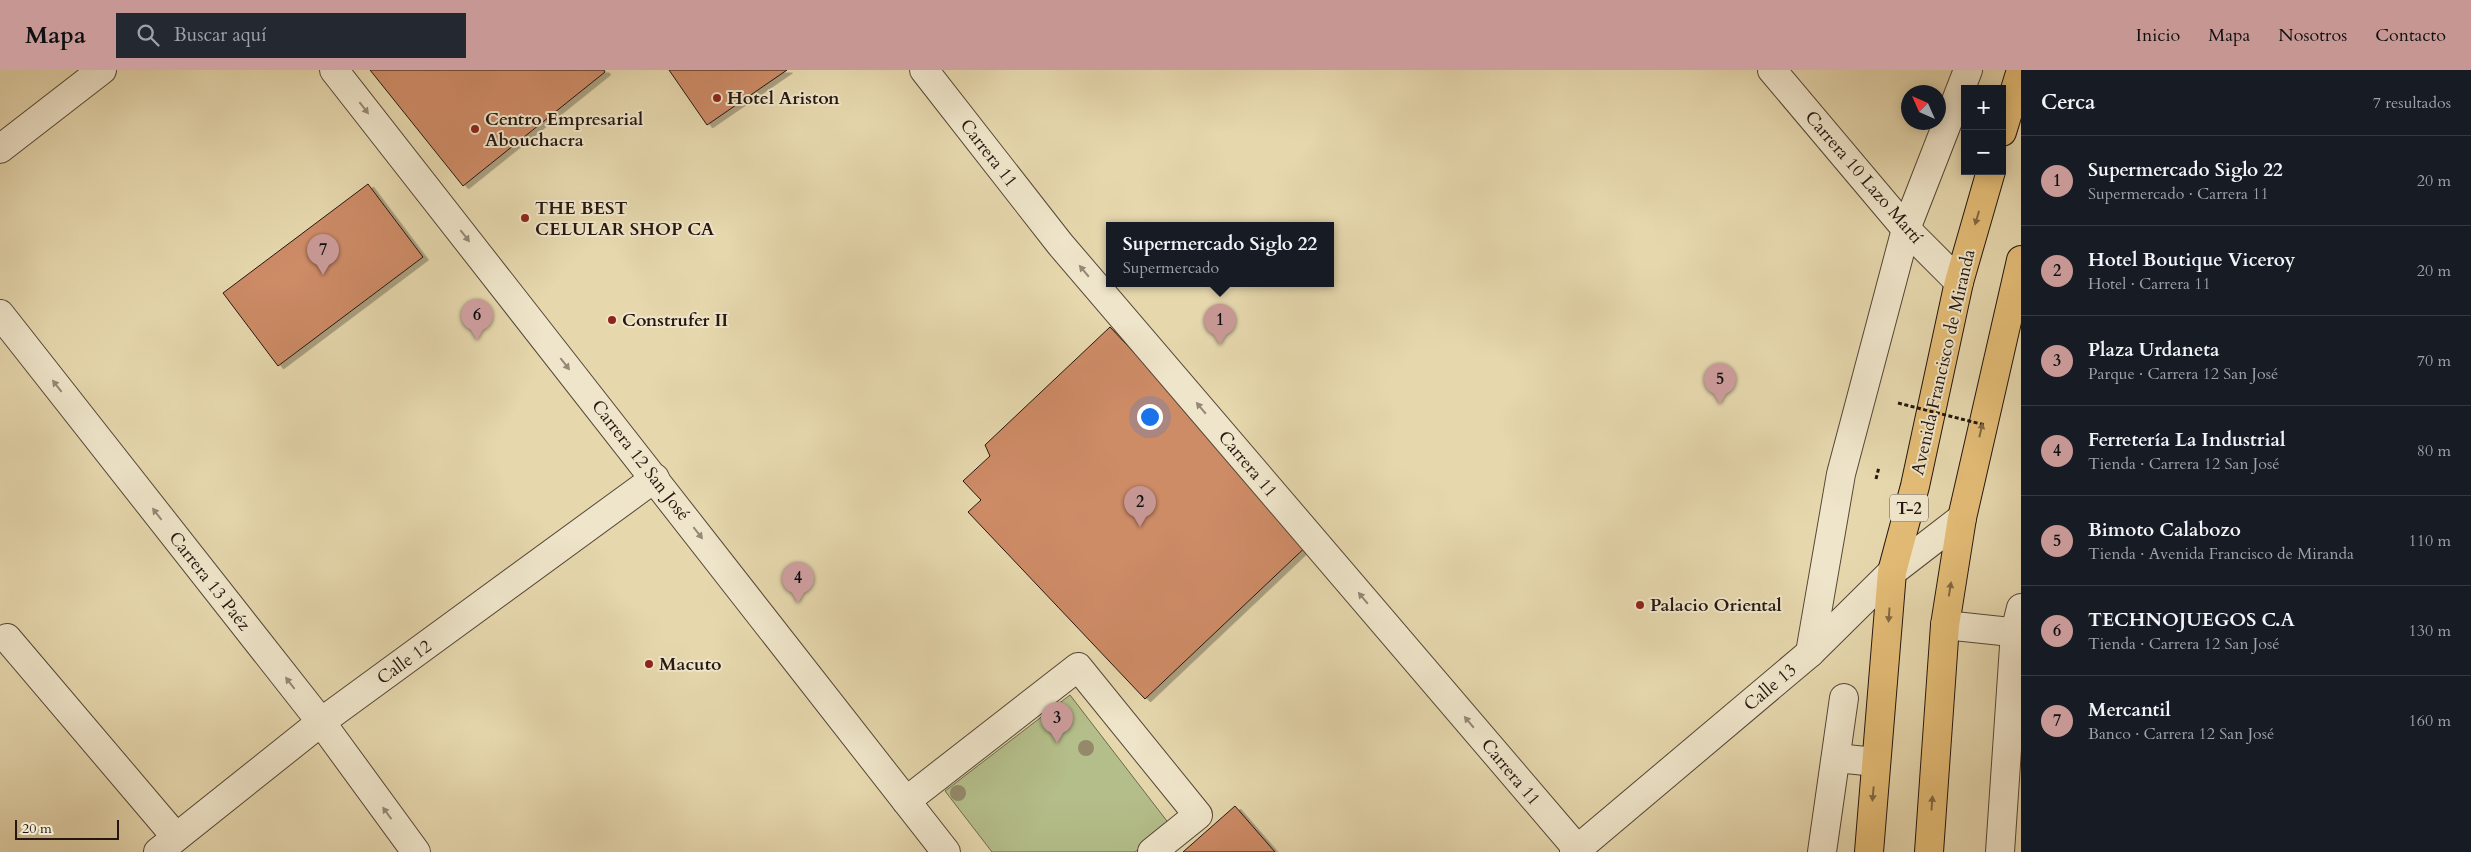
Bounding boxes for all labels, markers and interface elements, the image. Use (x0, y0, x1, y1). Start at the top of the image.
search box (116, 13, 466, 58)
text: Mapa (25, 19, 86, 52)
icon: search (134, 21, 162, 49)
text: Buscar aquí (174, 22, 267, 48)
text: Inicio (2136, 23, 2180, 48)
text: Mapa (2208, 23, 2250, 48)
text: Nosotros (2278, 23, 2347, 48)
text: Contacto (2375, 23, 2446, 48)
north arrow (1901, 85, 1946, 130)
map controls (1961, 85, 2006, 175)
button: + (1961, 85, 2006, 130)
place label: Hotel Ariston (727, 86, 840, 111)
text: Cerca (2041, 88, 2095, 117)
marker: Hotel Ariston (711, 92, 723, 104)
text: 7 resultados (2373, 92, 2451, 114)
one-way arrow (359, 101, 370, 114)
street label: Carrera 10 Lazo Martí (1799, 105, 1928, 249)
place label: Centro Empresarial Abouchacra (485, 107, 643, 153)
street label: Carrera 11 (954, 114, 1023, 193)
marker: Centro Empresarial Abouchacra (469, 123, 481, 135)
button: − (1961, 130, 2006, 175)
text: Supermercado Siglo 22 (2088, 157, 2283, 183)
text: 1 (2053, 170, 2061, 192)
text: 20 m (2417, 170, 2451, 192)
text: Supermercado · Carrera 11 (2088, 183, 2269, 205)
place label: THE BEST CELULAR SHOP CA (535, 196, 715, 242)
one-way arrow (1973, 211, 1981, 226)
marker: THE BEST CELULAR SHOP CA (519, 212, 531, 224)
popup (1106, 222, 1334, 287)
one-way arrow (459, 229, 470, 242)
text: Supermercado Siglo 22 (1123, 231, 1317, 257)
pin: 7 (307, 234, 339, 275)
street label: Avenida Francisco de Miranda (1905, 247, 1982, 477)
text: Hotel Boutique Viceroy (2088, 247, 2295, 273)
text: Supermercado (1123, 257, 1219, 279)
text: 2 (2053, 260, 2061, 282)
text: 20 m (2417, 260, 2451, 282)
one-way arrow (1078, 266, 1090, 278)
text: Hotel · Carrera 11 (2088, 273, 2211, 295)
pin: 6 (461, 299, 493, 340)
pin: 1 (1204, 304, 1236, 345)
place label: Construfer II (622, 308, 728, 333)
marker: Construfer II (606, 314, 618, 326)
text: Plaza Urdaneta (2088, 337, 2219, 363)
text: 3 (2053, 350, 2061, 372)
text: 70 m (2417, 350, 2451, 372)
one-way arrow (560, 357, 570, 371)
pin: 5 (1704, 363, 1736, 404)
text: Parque · Carrera 12 San José (2088, 363, 2278, 385)
one-way arrow (51, 380, 62, 393)
street label: Carrera 12 San José (585, 395, 696, 526)
one-way arrow (1195, 402, 1206, 415)
your location (1137, 404, 1163, 430)
one-way arrow (1977, 422, 1985, 437)
street label: Carrera 11 (1212, 425, 1283, 503)
text: Ferretería La Industrial (2088, 427, 2286, 453)
text: 4 (2053, 440, 2061, 462)
text: 80 m (2417, 440, 2451, 462)
text: Tienda · Carrera 12 San José (2088, 453, 2280, 475)
pin: 2 (1124, 486, 1156, 527)
road number: T-2 (1890, 494, 1928, 522)
one-way arrow (151, 507, 162, 520)
text: Bimoto Calabozo (2088, 517, 2241, 543)
street label: Carrera 13 Paéz (163, 526, 256, 636)
one-way arrow (692, 526, 703, 539)
text: 5 (2053, 530, 2061, 552)
text: 110 m (2409, 530, 2451, 552)
text: Tienda · Avenida Francisco de Miranda (2088, 543, 2354, 565)
pin: 4 (782, 562, 814, 603)
one-way arrow (1947, 581, 1955, 597)
one-way arrow (1357, 593, 1369, 605)
place label: Palacio Oriental (1650, 593, 1782, 618)
marker: Palacio Oriental (1634, 599, 1646, 611)
one-way arrow (1885, 607, 1893, 623)
text: TECHNOJUEGOS C.A (2088, 607, 2295, 633)
text: 6 (2053, 620, 2061, 642)
text: 130 m (2409, 620, 2451, 642)
text: Tienda · Carrera 12 San José (2088, 633, 2280, 655)
street label: Calle 12 (372, 634, 437, 691)
place label: Macuto (659, 652, 722, 677)
marker: Macuto (643, 658, 655, 670)
street label: Calle 13 (1738, 658, 1802, 717)
one-way arrow (284, 677, 295, 690)
text: Mercantil (2088, 697, 2171, 723)
pin: 3 (1041, 702, 1073, 743)
text: 7 (2053, 710, 2061, 732)
text: 160 m (2409, 710, 2451, 732)
one-way arrow (1463, 716, 1474, 729)
text: Banco · Carrera 12 San José (2088, 723, 2274, 745)
street label: Carrera 11 (1475, 733, 1546, 811)
one-way arrow (1869, 787, 1877, 803)
one-way arrow (1928, 795, 1936, 811)
one-way arrow (382, 806, 392, 820)
scale bar (15, 817, 119, 840)
text: 20 m (22, 819, 52, 838)

